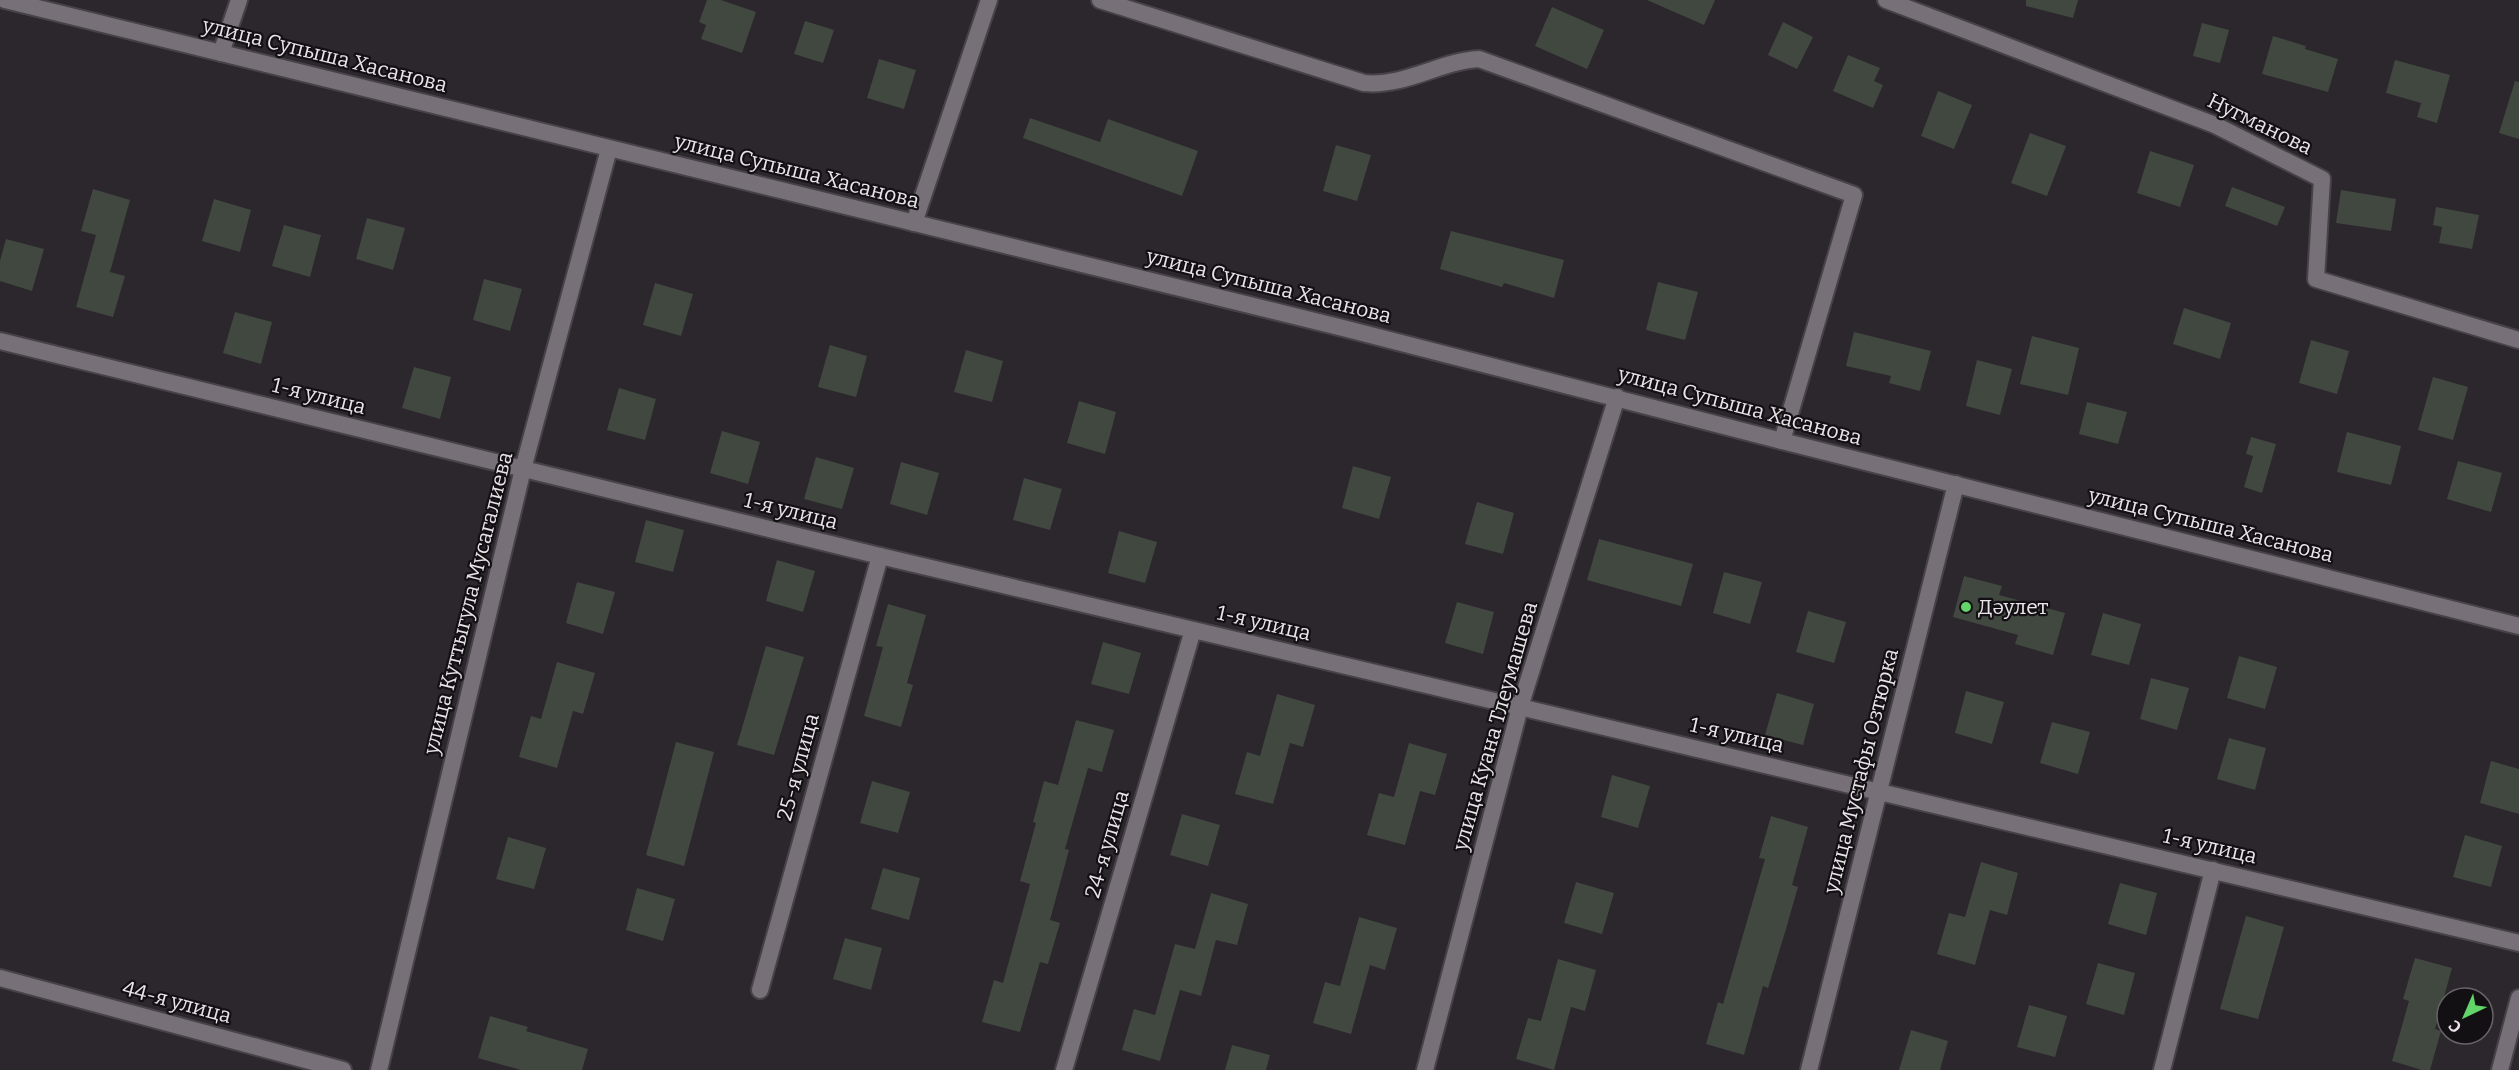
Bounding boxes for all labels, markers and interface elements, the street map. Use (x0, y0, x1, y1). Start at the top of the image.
street label: улица Супыша Хасанова (199, 12, 451, 98)
street label: Нугманова (2203, 87, 2317, 161)
street label: улица Супыша Хасанова (671, 128, 923, 214)
street label: улица Супыша Хасанова (1143, 243, 1395, 329)
street label: улица Супыша Хасанова (1614, 361, 1865, 451)
street label: 1-я улица (269, 372, 369, 420)
street label: улица Куттыгула Мусагалиева (418, 448, 518, 758)
street label: улица Супыша Хасанова (2085, 482, 2337, 568)
street label: 1-я улица (741, 487, 841, 535)
place label: Дәулет (1978, 594, 2049, 620)
street label: улица Куана Тлеумашева (1447, 598, 1543, 855)
street label: 1-я улица (1214, 600, 1314, 647)
marker: Дәулет (1959, 600, 1973, 614)
street label: улица Мустафы Озтюрка (1818, 645, 1904, 897)
street label: 25-я улица (771, 710, 825, 823)
street label: 1-я улица (1687, 712, 1787, 759)
street label: 24-я улица (1079, 787, 1135, 901)
street label: 1-я улица (2160, 823, 2260, 870)
street label: 44-я улица (120, 975, 235, 1029)
north arrow (2435, 986, 2495, 1046)
text: С (2445, 1016, 2465, 1037)

